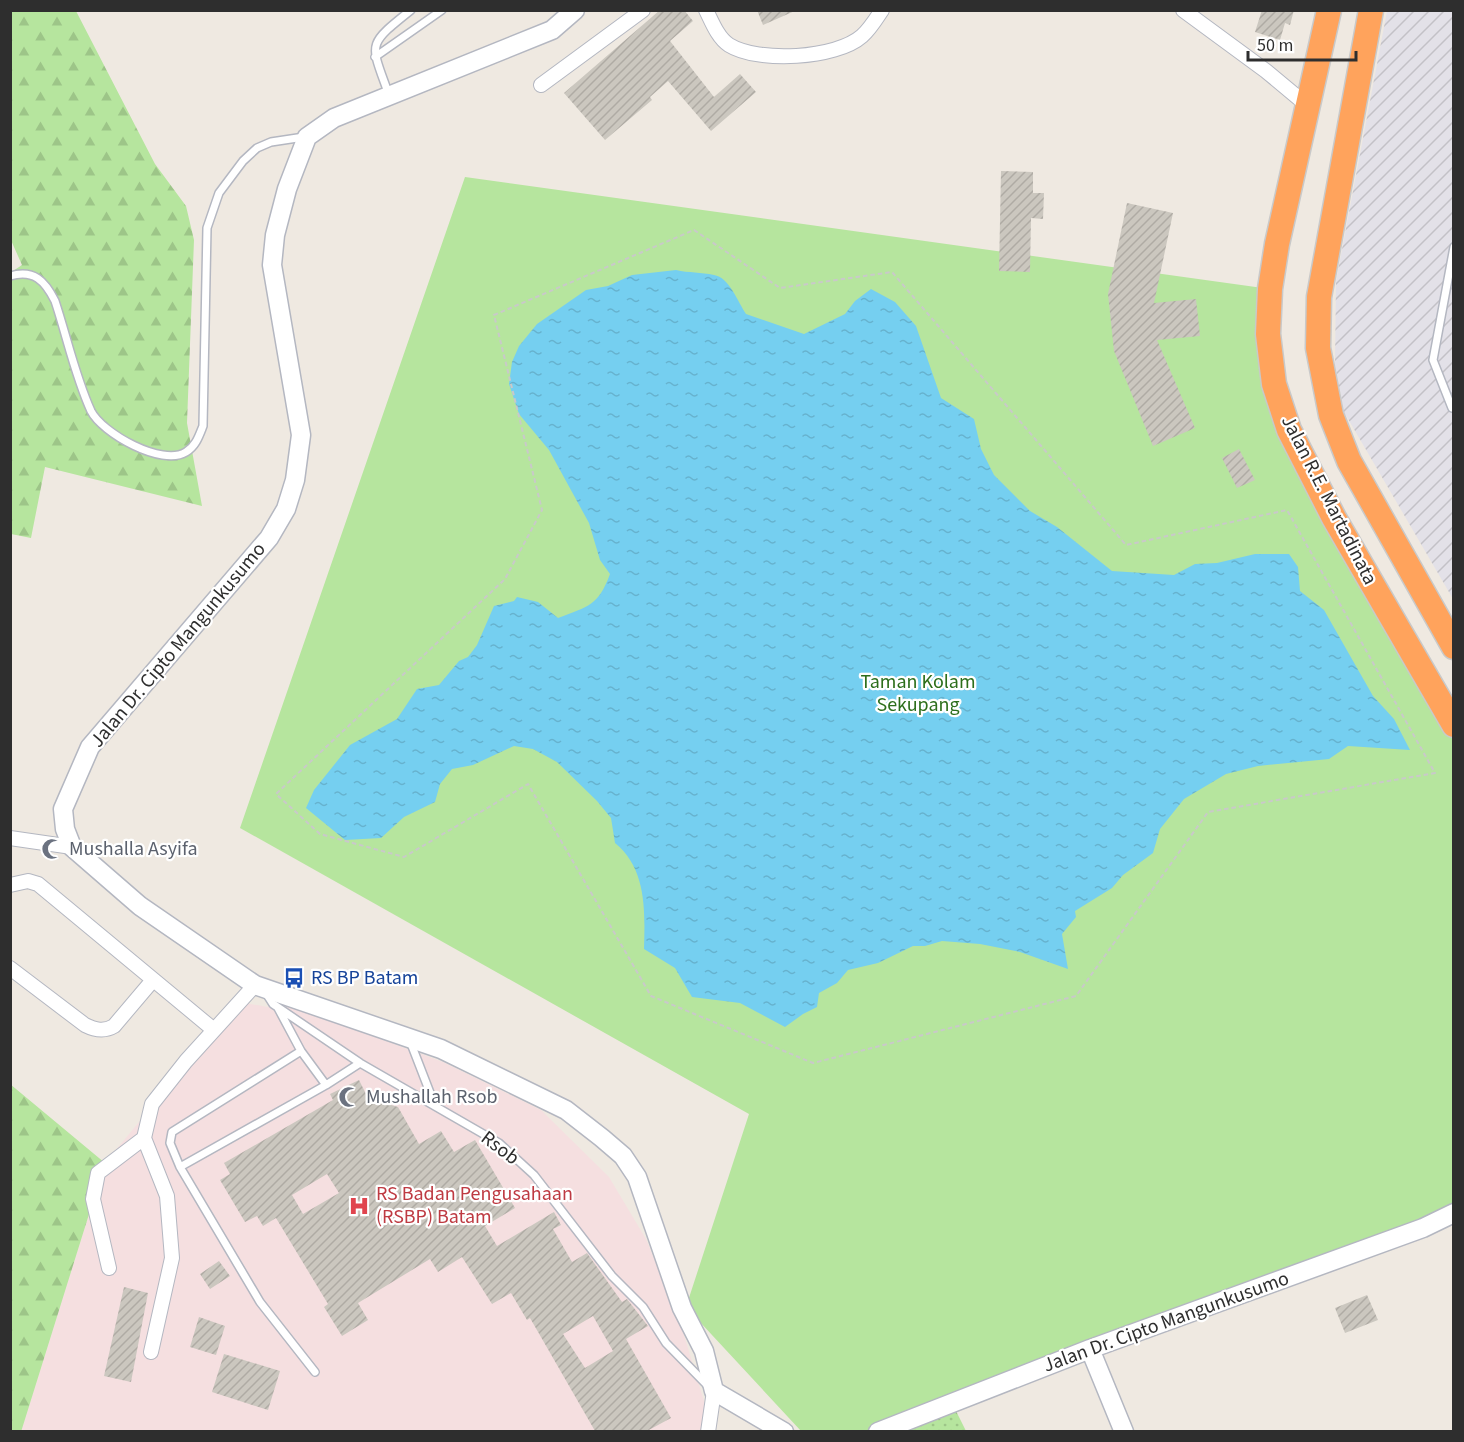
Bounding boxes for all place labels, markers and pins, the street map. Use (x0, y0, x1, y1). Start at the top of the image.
place label: Mushalla Asyifa (69, 835, 198, 863)
mosque icon: Mushalla Asyifa (40, 837, 64, 861)
place label: RS BP Batam (311, 964, 418, 992)
bus stop icon: RS BP Batam (282, 966, 306, 990)
place label: Mushallah Rsob (366, 1083, 498, 1111)
mosque icon: Mushallah Rsob (337, 1085, 361, 1109)
place label: RS Badan Pengusahaan (RSBP) Batam (376, 1180, 573, 1231)
hospital icon: RS Badan Pengusahaan (RSBP) Batam (347, 1194, 371, 1218)

